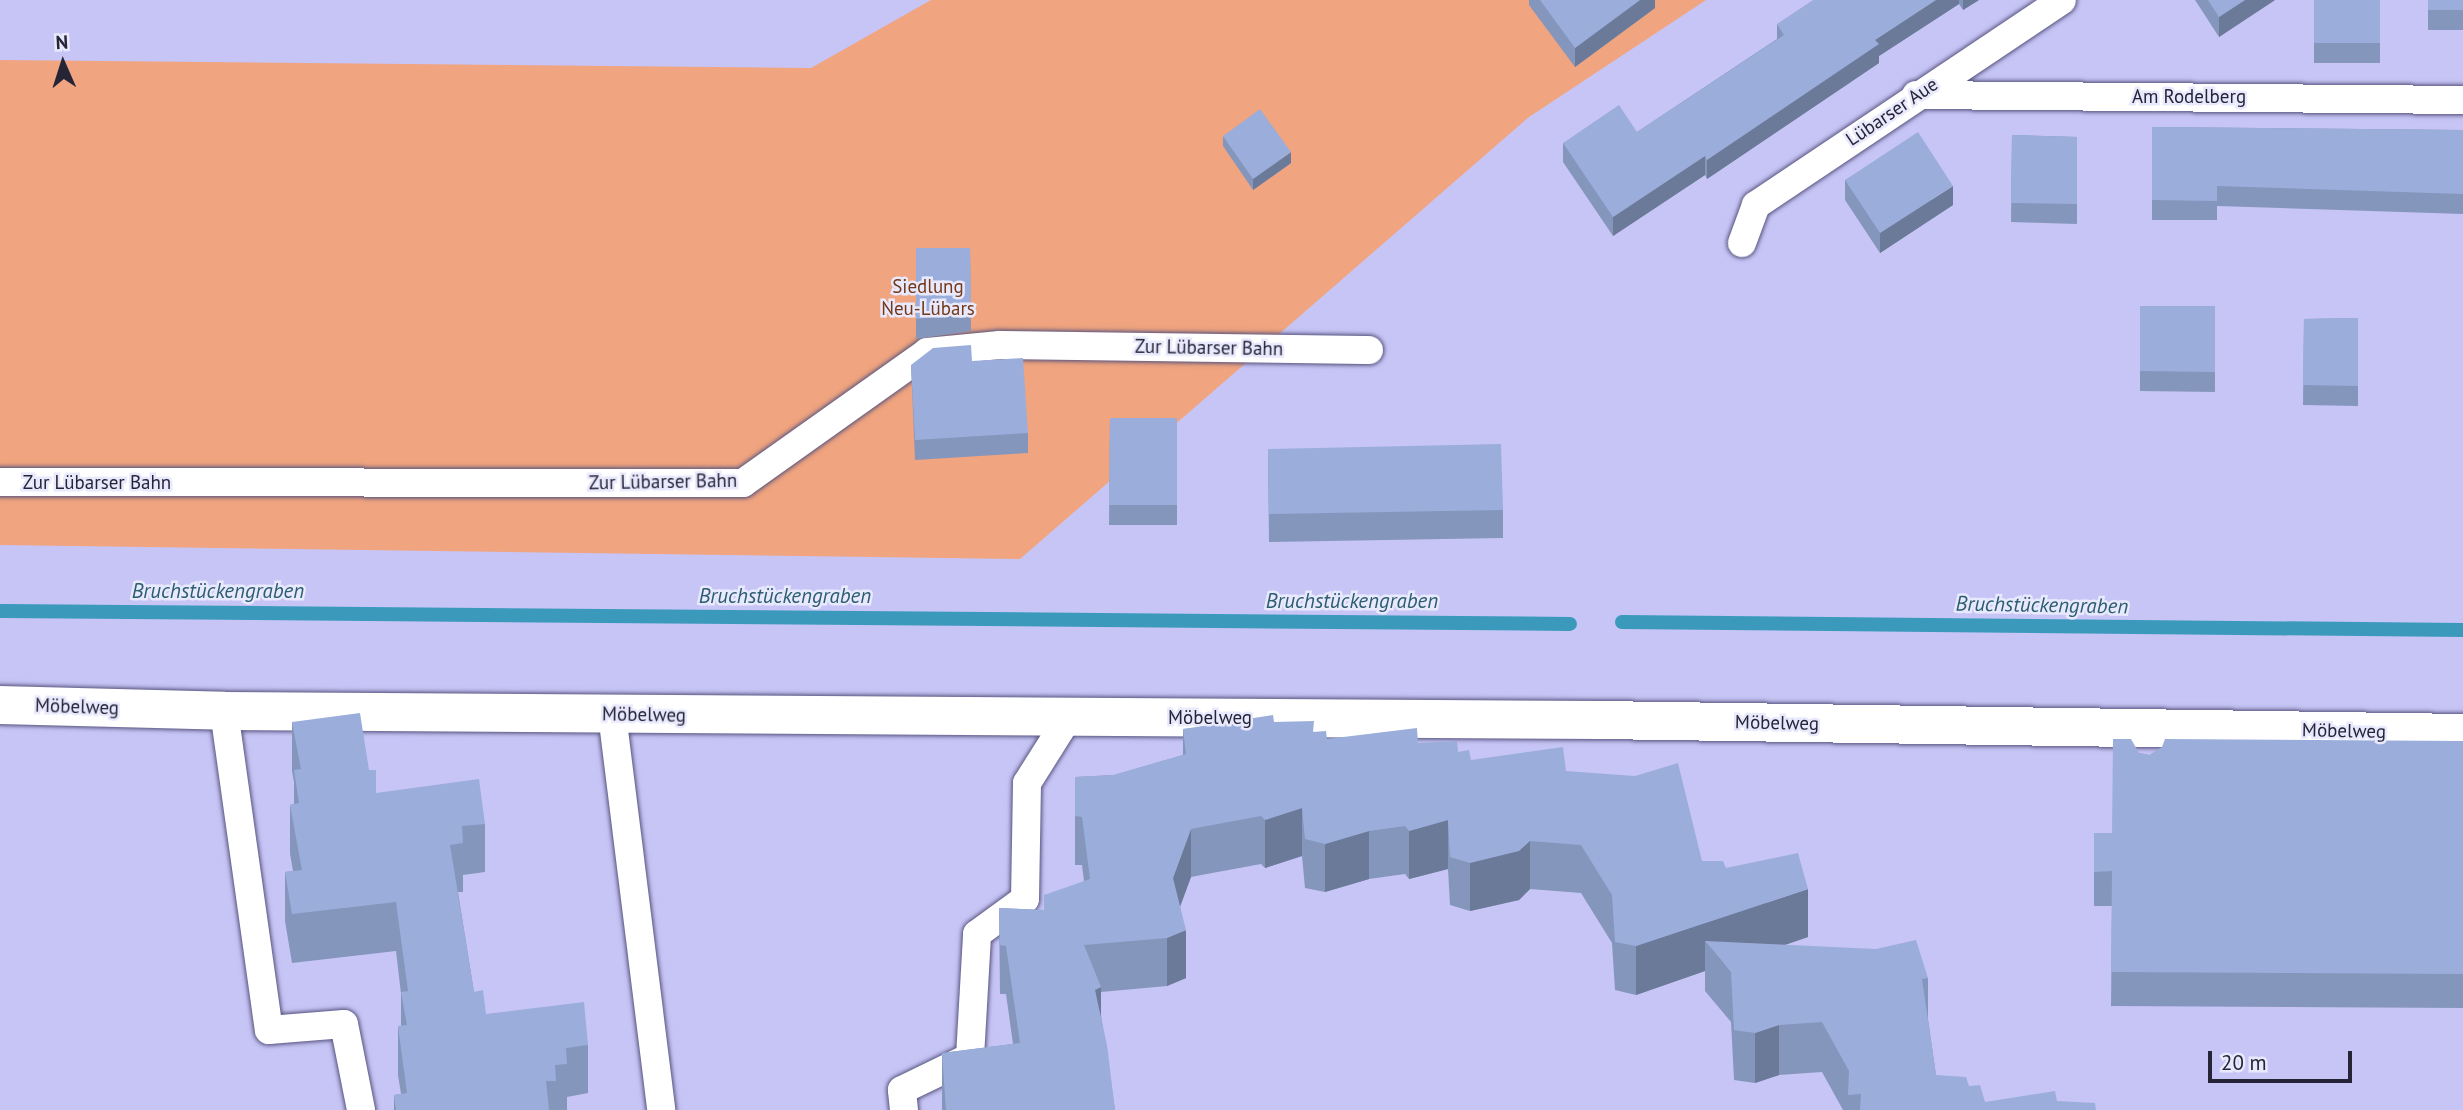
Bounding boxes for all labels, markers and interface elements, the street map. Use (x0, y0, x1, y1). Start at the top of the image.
north arrow (28, 28, 98, 98)
text: N (55, 30, 69, 54)
street label: Lübarser Aue (1842, 73, 1942, 151)
street label: Am Rodelberg (2132, 86, 2246, 108)
park label: Siedlung Neu-Lübars (881, 276, 975, 320)
street label: Zur Lübarser Bahn (1135, 335, 1283, 361)
street label: Zur Lübarser Bahn (589, 469, 737, 495)
street label: Zur Lübarser Bahn (23, 472, 171, 494)
water label: Bruchstückengraben (132, 578, 304, 604)
water label: Bruchstückengraben (699, 583, 871, 609)
water label: Bruchstückengraben (1266, 588, 1438, 614)
water label: Bruchstückengraben (1955, 591, 2129, 619)
street label: Möbelweg (35, 694, 119, 720)
street label: Möbelweg (602, 703, 686, 727)
street label: Möbelweg (1168, 707, 1252, 729)
street label: Möbelweg (1735, 711, 1819, 735)
street label: Möbelweg (2302, 719, 2386, 743)
scale bar (2211, 1036, 2354, 1080)
text: 20 m (2221, 1049, 2267, 1076)

